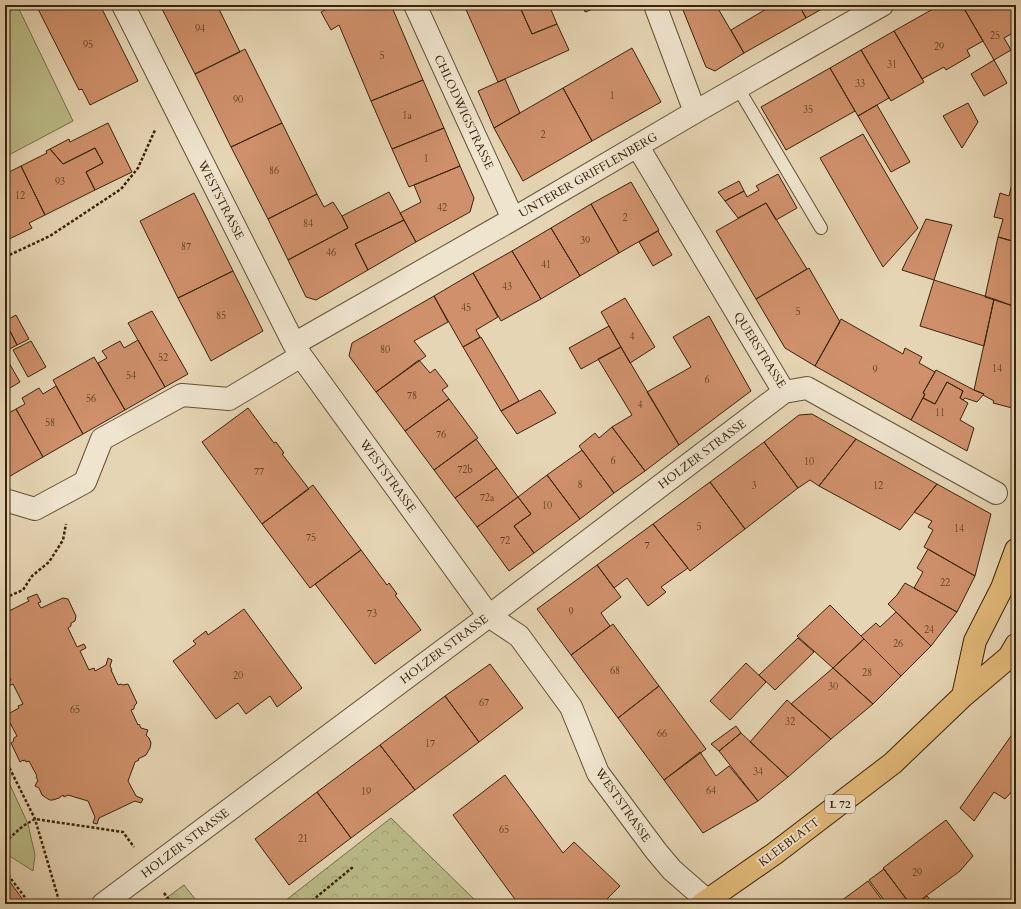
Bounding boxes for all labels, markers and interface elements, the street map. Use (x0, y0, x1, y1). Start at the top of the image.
house number: 94 (195, 22, 205, 36)
house number: 25 (990, 29, 1000, 43)
house number: 95 (83, 38, 93, 52)
house number: 29 (934, 40, 944, 54)
house number: 5 (379, 49, 385, 63)
street label: CHLODWIGSTRASSE (430, 52, 498, 172)
house number: 31 (887, 58, 897, 72)
house number: 33 (855, 77, 865, 91)
house number: 1 (609, 89, 615, 103)
house number: 90 (233, 93, 243, 107)
house number: 35 (803, 103, 813, 117)
house number: 1a (402, 109, 412, 123)
street label: UNTERER GRIFFLENBERG (516, 128, 661, 221)
house number: 2 (540, 128, 546, 142)
house number: 1 (423, 152, 429, 166)
street label: WESTSTRASSE (194, 157, 248, 242)
house number: 86 (269, 164, 279, 178)
house number: 93 (55, 175, 65, 189)
house number: 12 (15, 189, 25, 203)
house number: 42 (437, 201, 447, 215)
house number: 2 (622, 211, 628, 225)
house number: 84 (303, 217, 313, 231)
house number: 39 (580, 234, 590, 248)
house number: 87 (181, 240, 191, 254)
house number: 46 (326, 246, 336, 260)
house number: 41 (541, 258, 551, 272)
house number: 43 (502, 280, 512, 294)
house number: 45 (461, 301, 471, 315)
house number: 5 (795, 305, 801, 319)
house number: 85 (216, 309, 226, 323)
street label: QUERSTRASSE (730, 309, 790, 391)
house number: 4 (629, 330, 635, 344)
house number: 80 (380, 343, 390, 357)
house number: 52 (158, 351, 168, 365)
house number: 14 (992, 362, 1002, 376)
house number: 9 (872, 363, 878, 377)
house number: 54 (126, 369, 136, 383)
house number: 6 (704, 373, 710, 387)
house number: 78 (407, 389, 417, 403)
house number: 56 (86, 392, 96, 406)
house number: 4 (637, 398, 643, 412)
house number: 11 (935, 406, 945, 420)
house number: 58 (45, 416, 55, 430)
street label: HOLZER STRASSE (655, 416, 749, 492)
house number: 76 (436, 428, 446, 442)
street label: WESTSTRASSE (355, 435, 420, 516)
house number: 6 (610, 454, 616, 468)
house number: 10 (804, 455, 814, 469)
house number: 72b (457, 463, 473, 477)
house number: 77 (254, 465, 264, 479)
house number: 8 (577, 478, 583, 492)
house number: 3 (751, 479, 757, 493)
house number: 12 (873, 479, 883, 493)
house number: 72a (480, 491, 495, 505)
house number: 10 (542, 499, 552, 513)
house number: 5 (696, 520, 702, 534)
house number: 14 (954, 522, 964, 536)
house number: 75 (306, 531, 316, 545)
house number: 72 (500, 534, 510, 548)
house number: 7 (644, 539, 650, 553)
house number: 22 (940, 576, 950, 590)
house number: 9 (568, 605, 574, 619)
house number: 73 (367, 607, 377, 621)
street label: HOLZER STRASSE (397, 611, 491, 687)
house number: 24 (924, 623, 934, 637)
house number: 26 (893, 637, 903, 651)
house number: 68 (610, 664, 620, 678)
house number: 28 (862, 666, 872, 680)
house number: 20 (233, 669, 243, 683)
house number: 30 (828, 680, 838, 694)
house number: 67 (479, 696, 489, 710)
house number: 65 (70, 703, 80, 717)
house number: 32 (785, 715, 795, 729)
house number: 66 (657, 727, 667, 741)
house number: 17 (425, 737, 435, 751)
street label: WESTSTRASSE (591, 764, 654, 845)
house number: 34 (753, 765, 763, 779)
house number: 64 (706, 784, 716, 798)
house number: 19 (361, 785, 371, 799)
road number: L 72 (825, 795, 855, 813)
street label: HOLZER STRASSE (138, 805, 232, 881)
street label: KLEEBLATT (755, 814, 823, 870)
house number: 65 (499, 823, 509, 837)
house number: 21 (298, 832, 308, 846)
house number: 29 (912, 866, 922, 880)

